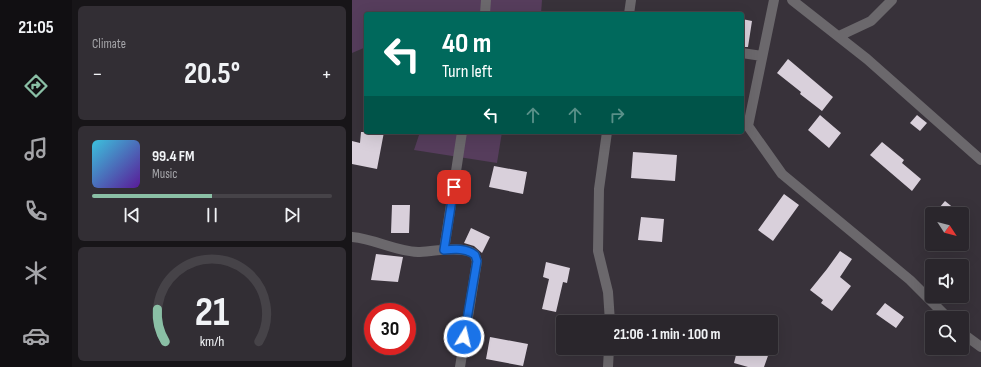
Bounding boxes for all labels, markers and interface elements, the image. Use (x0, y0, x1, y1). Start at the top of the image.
text: 21:05 (18, 17, 54, 38)
text: 40 m (442, 27, 491, 60)
icon: left (376, 28, 428, 80)
text: Climate (92, 36, 126, 52)
text: 20.5° (184, 56, 240, 92)
text: − (92, 61, 103, 88)
text: + (321, 61, 332, 88)
text: Turn left (442, 61, 493, 82)
icon: directions (22, 72, 50, 100)
icon: left (480, 104, 502, 126)
icon: ahead (522, 104, 544, 126)
icon: ahead (564, 104, 586, 126)
icon: right (606, 104, 628, 126)
icon: music (22, 135, 50, 163)
text: 99.4 FM (152, 147, 195, 166)
text: Music (152, 166, 177, 182)
pin (437, 170, 471, 204)
icon: arrive (443, 176, 465, 198)
icon: phone (22, 197, 50, 225)
icon: previous (121, 204, 143, 226)
icon: pause (201, 204, 223, 226)
icon: next (281, 204, 303, 226)
north arrow (925, 207, 969, 251)
map controls (925, 207, 969, 355)
icon: climate (22, 259, 50, 287)
button: sound (925, 259, 969, 303)
text: 21 (195, 288, 229, 337)
speed limit sign: 30 (364, 303, 416, 355)
button: search (925, 311, 969, 355)
position arrow (443, 316, 485, 358)
icon: car (22, 322, 50, 350)
text: 21:06 · 1 min · 100 m (614, 325, 720, 344)
text: km/h (200, 332, 224, 349)

